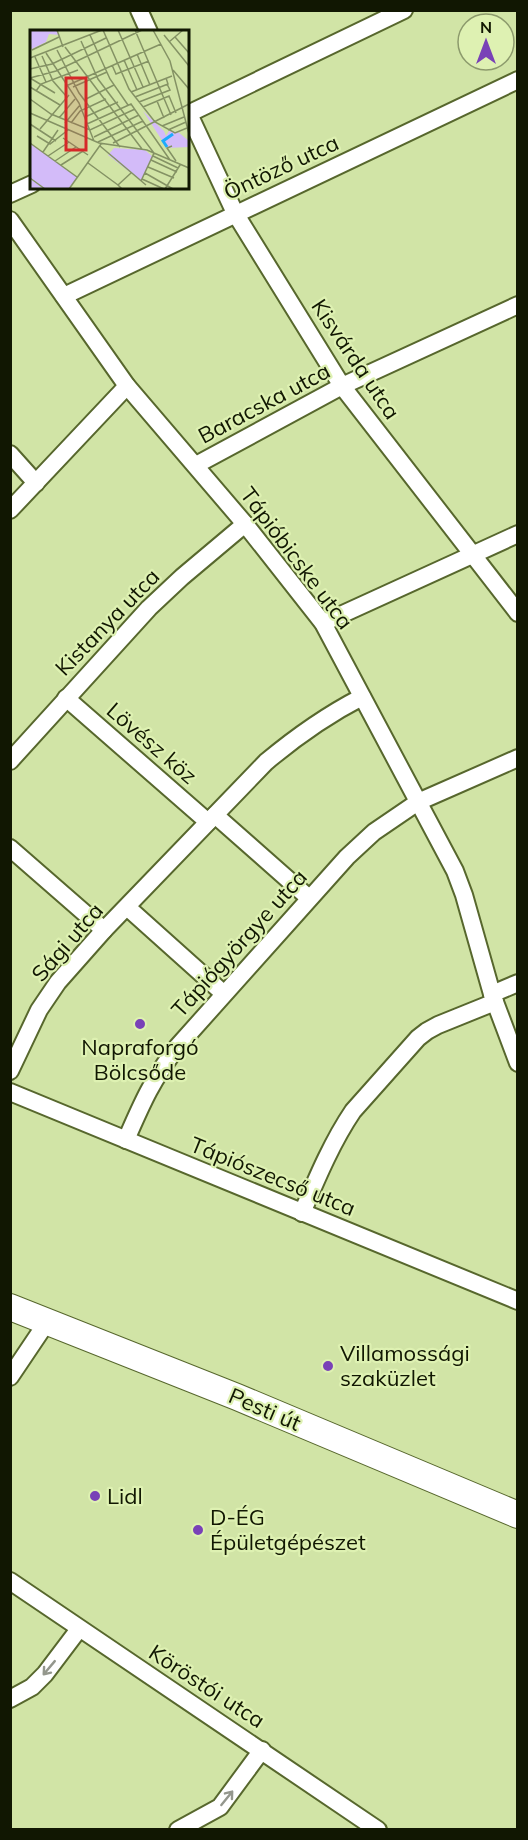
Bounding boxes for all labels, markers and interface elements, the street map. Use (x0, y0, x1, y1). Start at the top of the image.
north arrow (456, 12, 516, 72)
text: N (480, 17, 492, 37)
inset map (30, 30, 189, 189)
street label: Öntöző utca (219, 128, 343, 206)
street label: Kisvárda utca (306, 294, 406, 424)
street label: Baracska utca (193, 356, 335, 450)
street label: Tápióbicske utca (234, 481, 360, 635)
street label: Kistanya utca (49, 563, 165, 681)
street label: Lövész köz (101, 696, 203, 790)
street label: Tápiógyörgye utca (165, 863, 313, 1023)
street label: Sági utca (25, 897, 109, 987)
marker: Napraforgó Bölcsőde (133, 1017, 147, 1031)
place label: Napraforgó Bölcsőde (81, 1033, 199, 1086)
street label: Tápiószecső utca (186, 1130, 360, 1222)
place label: Villamossági szaküzlet (340, 1339, 470, 1392)
marker: Villamossági szaküzlet (321, 1359, 335, 1373)
street label: Pesti út (225, 1381, 306, 1437)
place label: Lidl (107, 1482, 143, 1510)
marker: Lidl (88, 1489, 102, 1503)
place label: D-ÉG Épületgépészet (210, 1503, 366, 1556)
marker: D-ÉG Épületgépészet (191, 1523, 205, 1537)
street label: Köröstói utca (144, 1638, 270, 1734)
one-way arrow (42, 1660, 56, 1675)
one-way arrow (220, 1791, 234, 1806)

